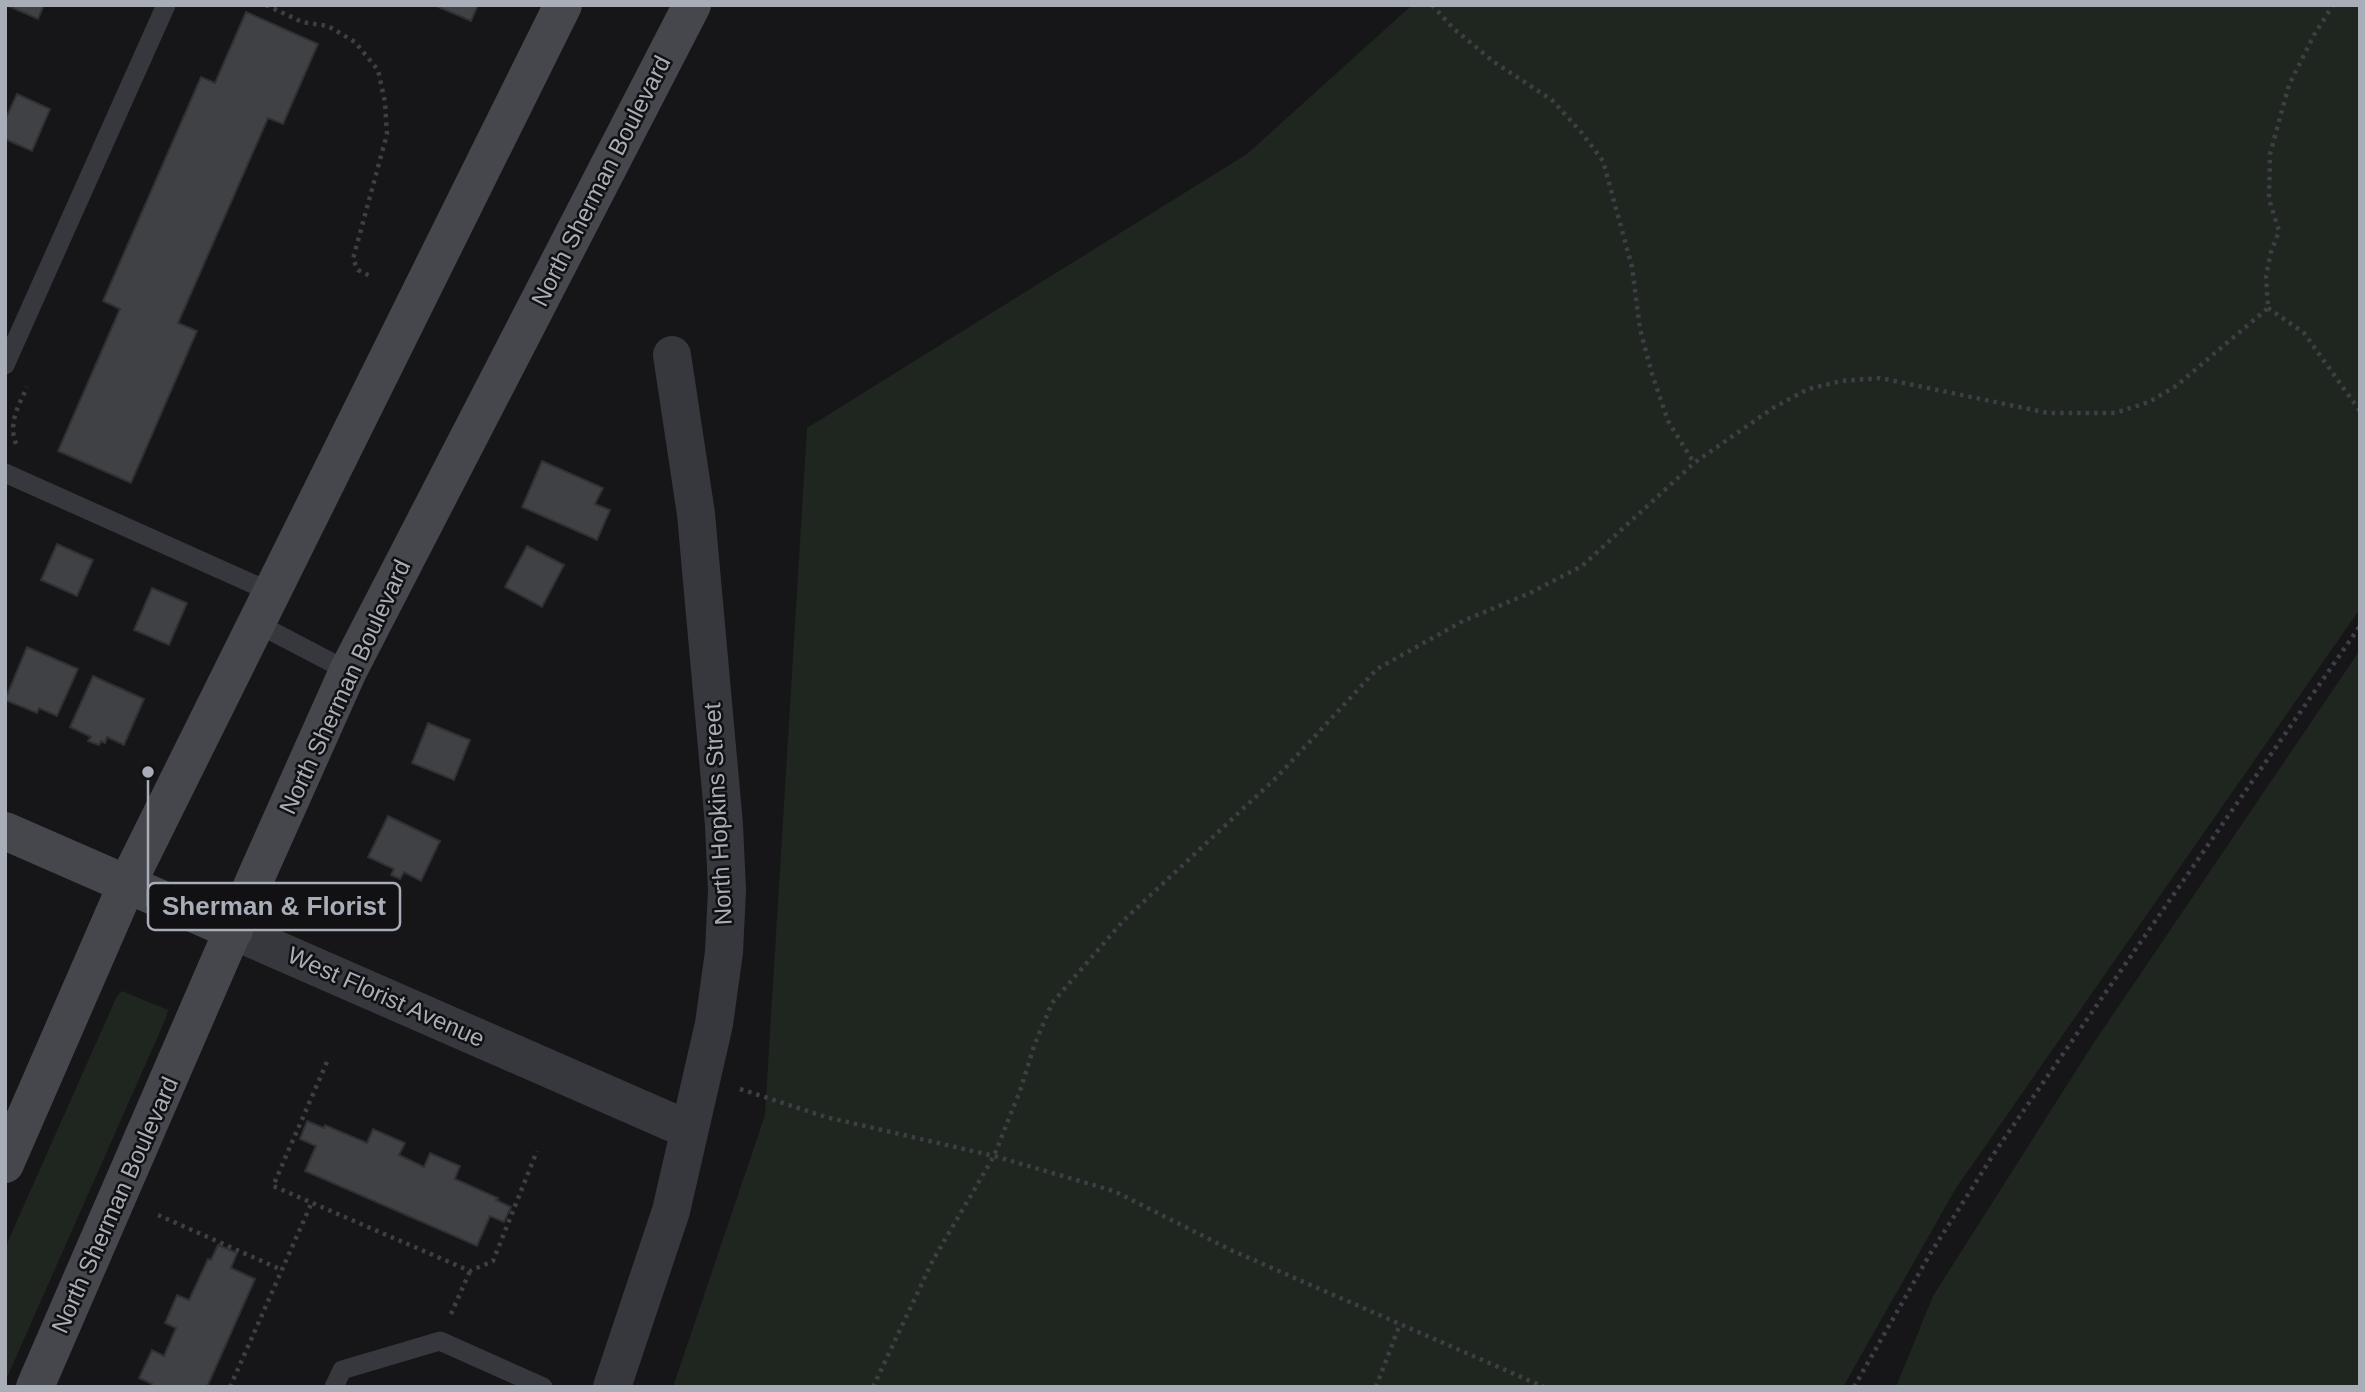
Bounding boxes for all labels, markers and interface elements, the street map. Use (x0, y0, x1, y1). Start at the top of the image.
street label: North Sherman Boulevard (526, 51, 676, 311)
street label: North Sherman Boulevard (274, 555, 415, 818)
street label: North Hopkins Street (698, 702, 737, 926)
callout: Sherman & Florist (148, 883, 400, 930)
text: Sherman & Florist (162, 891, 386, 921)
street label: West Florist Avenue (284, 941, 489, 1052)
street label: North Sherman Boulevard (46, 1073, 183, 1337)

